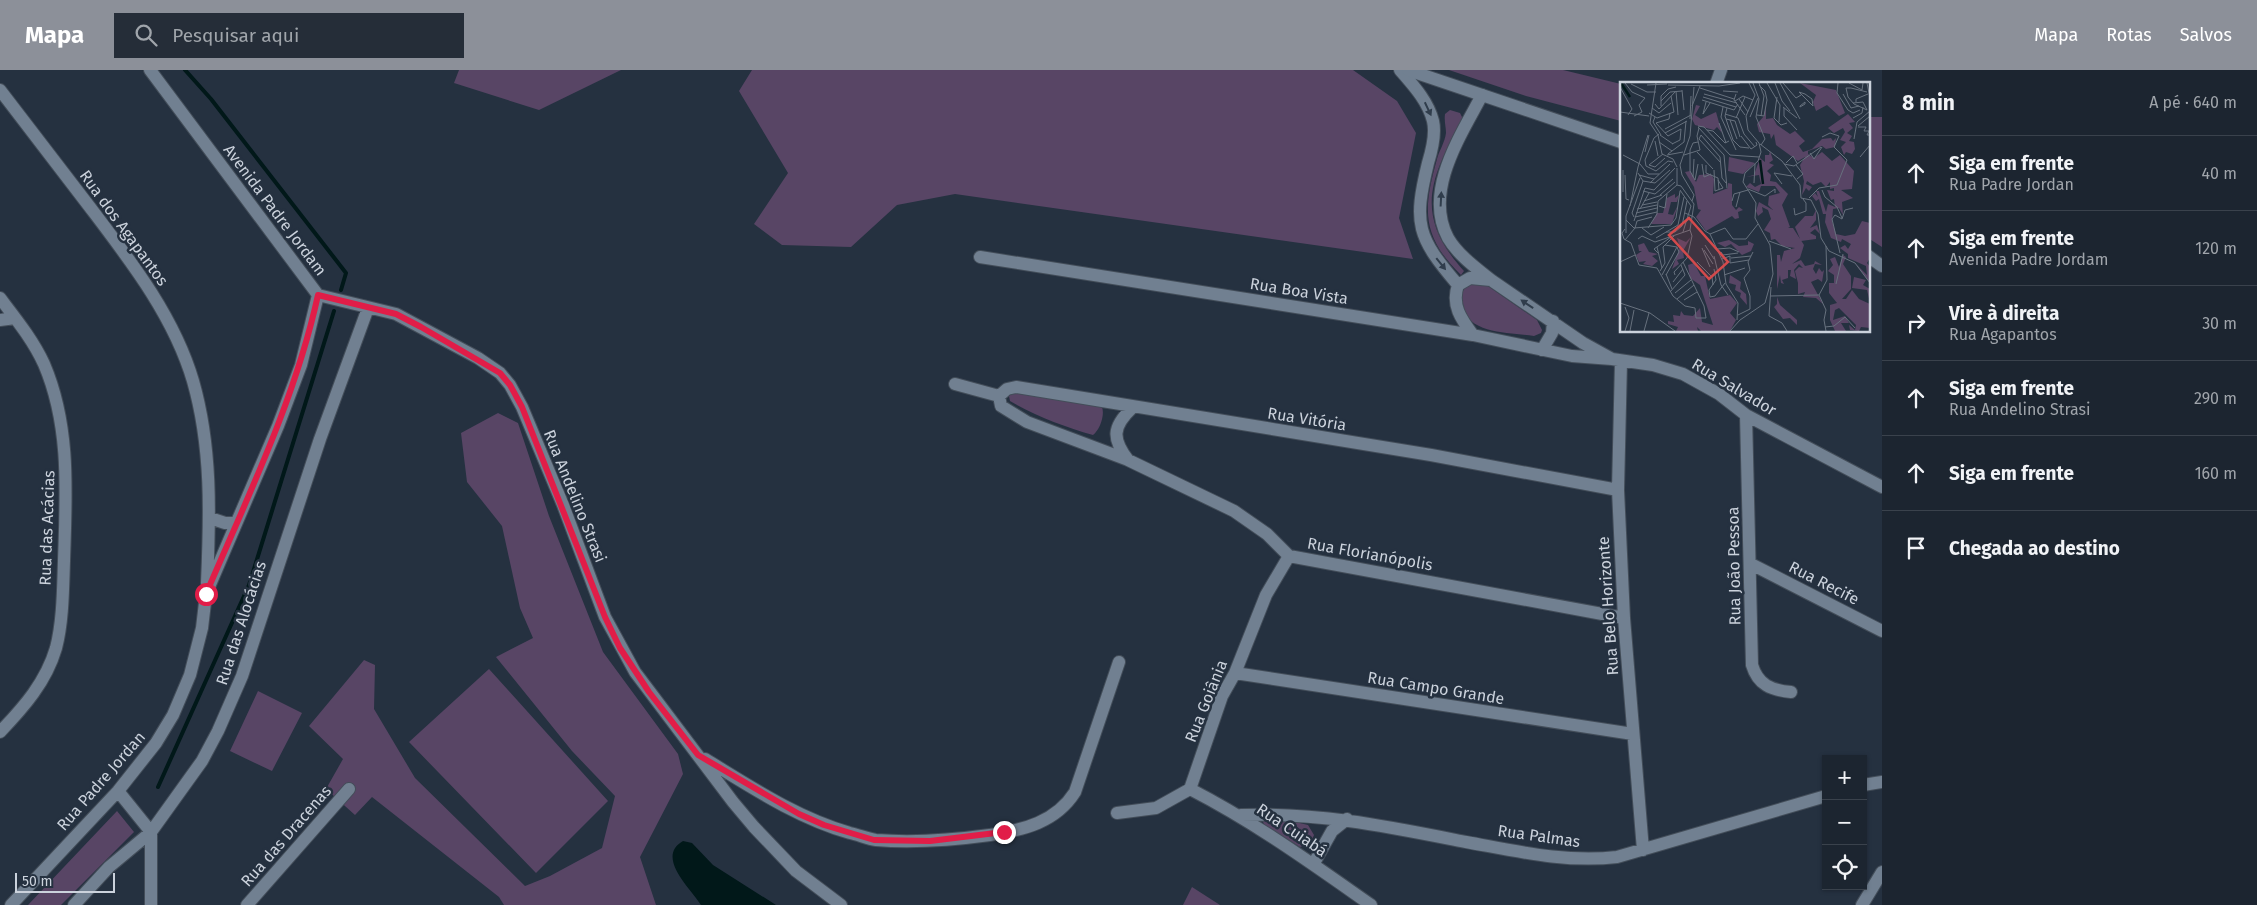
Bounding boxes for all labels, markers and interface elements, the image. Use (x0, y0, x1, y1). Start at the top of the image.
search box (114, 13, 464, 58)
text: Mapa (25, 21, 84, 49)
icon: search (132, 21, 160, 49)
text: Pesquisar aqui (172, 24, 299, 47)
text: Mapa (2034, 24, 2078, 46)
text: Rotas (2106, 24, 2152, 46)
text: Salvos (2180, 24, 2232, 46)
inset map (1620, 82, 1870, 332)
text: 8 min (1902, 90, 1955, 116)
text: A pé · 640 m (2149, 93, 2237, 112)
one-way arrow (1424, 102, 1432, 116)
street label: Avenida Padre Jordam (219, 141, 331, 279)
text: Siga em frente (1949, 152, 2074, 175)
icon: ahead (1902, 159, 1930, 187)
text: 40 m (2202, 164, 2237, 183)
street label: Rua dos Agapantos (76, 166, 172, 290)
text: Rua Padre Jordan (1949, 175, 2074, 194)
one-way arrow (1437, 190, 1445, 206)
text: Siga em frente (1949, 227, 2074, 250)
icon: ahead (1902, 234, 1930, 262)
text: 120 m (2195, 239, 2237, 258)
text: Avenida Padre Jordam (1949, 250, 2108, 269)
one-way arrow (1435, 257, 1446, 270)
street label: Rua Boa Vista (1249, 274, 1349, 308)
one-way arrow (1520, 299, 1534, 309)
text: Vire à direita (1949, 302, 2059, 325)
icon: right (1902, 309, 1930, 337)
text: 30 m (2202, 314, 2237, 333)
text: Rua Agapantos (1949, 325, 2057, 344)
street label: Rua Salvador (1688, 354, 1780, 420)
text: Siga em frente (1949, 377, 2074, 400)
icon: ahead (1902, 384, 1930, 412)
text: 290 m (2194, 389, 2237, 408)
text: Rua Andelino Strasi (1949, 400, 2091, 419)
street label: Rua Vitória (1266, 403, 1348, 435)
street label: Rua Andelino Strasi (540, 427, 610, 565)
icon: ahead (1902, 459, 1930, 487)
text: Siga em frente (1949, 462, 2074, 485)
text: 160 m (2195, 464, 2237, 483)
street label: Rua das Acácias (35, 470, 59, 586)
street label: Rua João Pessoa (1723, 507, 1745, 625)
street label: Rua Florianópolis (1306, 534, 1434, 574)
icon: arrive (1902, 534, 1930, 562)
street label: Rua Belo Horizonte (1594, 536, 1622, 676)
text: Chegada ao destino (1949, 537, 2120, 560)
street label: Rua Recife (1786, 557, 1862, 609)
street label: Rua das Alocácias (212, 559, 270, 687)
route start (195, 583, 218, 606)
street label: Rua Goiânia (1181, 657, 1231, 745)
street label: Rua Campo Grande (1366, 668, 1506, 708)
street label: Rua Padre Jordan (53, 728, 149, 834)
map controls (1822, 755, 1867, 890)
button: + (1822, 755, 1867, 800)
street label: Rua das Dracenas (237, 782, 335, 890)
street label: Rua Cuiabá (1253, 799, 1331, 861)
button: − (1822, 800, 1867, 845)
route end (993, 821, 1016, 844)
street label: Rua Palmas (1496, 821, 1582, 851)
button: locate (1822, 845, 1867, 890)
scale bar (15, 870, 115, 893)
text: 50 m (22, 873, 53, 890)

